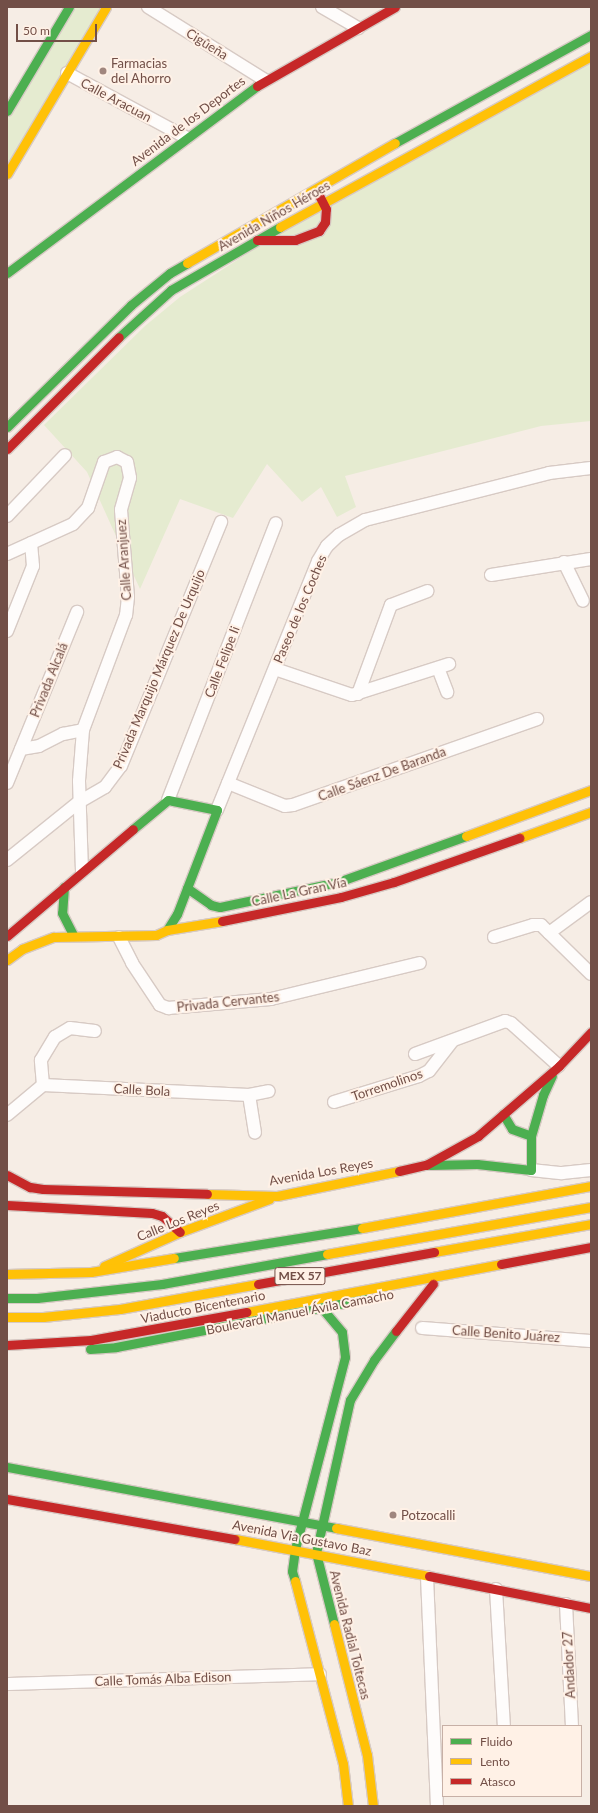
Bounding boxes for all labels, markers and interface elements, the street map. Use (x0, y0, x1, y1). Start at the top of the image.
scale bar (18, 16, 99, 42)
text: 50 m (23, 23, 50, 38)
street label: Cigûeña (183, 25, 231, 63)
place label: Farmacias del Ahorro (111, 56, 172, 87)
marker: Farmacias del Ahorro (98, 66, 108, 76)
street label: Avenida de los Deportes (128, 73, 248, 169)
street label: Calle Aracuan (78, 75, 154, 125)
street label: Avenida Niños Héroes (215, 178, 333, 254)
street label: Calle Aranjuez (113, 519, 135, 601)
street label: Paseo de los Coches (270, 553, 330, 665)
street label: Privada Marquijo Márquez De Urquijo (110, 567, 208, 771)
street label: Calle Felipe Ii (201, 624, 243, 700)
street label: Privada Alcalá (27, 640, 71, 720)
street label: Calle Sáenz De Baranda (316, 744, 448, 804)
street label: Calle La Gran Vía (250, 874, 348, 910)
street label: Privada Cervantes (176, 989, 280, 1015)
street label: Torremolinos (349, 1066, 425, 1104)
street label: Calle Bola (113, 1081, 171, 1099)
street label: Avenida Los Reyes (268, 1155, 374, 1189)
street label: Calle Los Reyes (135, 1197, 221, 1245)
road number: MEX 57 (274, 1266, 326, 1286)
street label: Boulevard Manuel Ávila Camacho (205, 1286, 395, 1338)
street label: Viaducto Bicentenario (139, 1287, 267, 1327)
street label: Calle Benito Juárez (451, 1322, 561, 1346)
place label: Potzocalli (401, 1507, 455, 1523)
marker: Potzocalli (388, 1510, 398, 1520)
street label: Avenida Via Gustavo Baz (231, 1517, 373, 1559)
street label: Avenida Radial Toltecas (326, 1568, 374, 1702)
street label: Andador 27 (559, 1631, 579, 1699)
street label: Calle Tomás Alba Edison (94, 1669, 232, 1689)
legend (442, 1725, 582, 1797)
text: Fluido (480, 1734, 513, 1749)
text: Lento (480, 1754, 510, 1769)
text: Atasco (480, 1774, 516, 1789)

